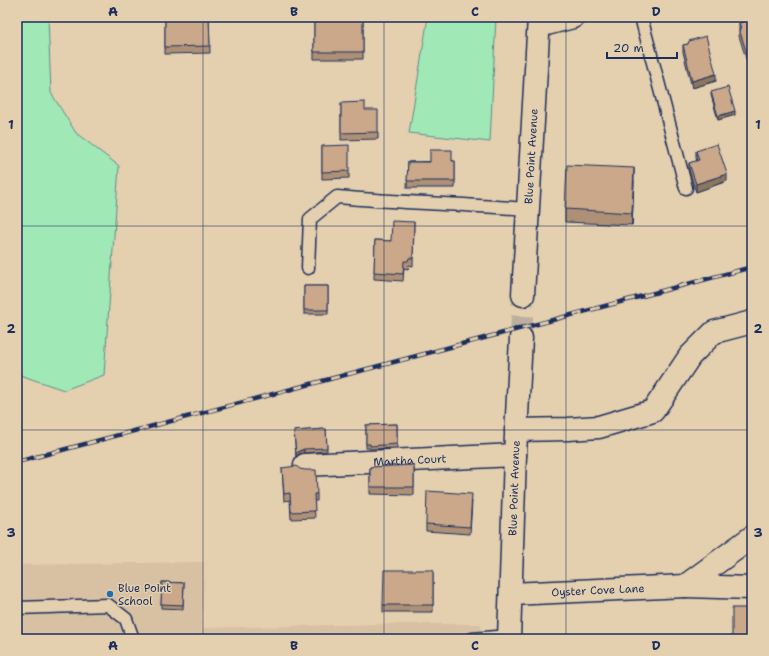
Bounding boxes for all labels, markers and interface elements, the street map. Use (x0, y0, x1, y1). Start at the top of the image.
text: A (108, 3, 118, 20)
text: B (290, 3, 298, 20)
text: C (471, 3, 479, 20)
text: D (651, 3, 661, 20)
scale bar (607, 34, 677, 60)
text: 20 m (613, 40, 644, 56)
street label: Blue Point Avenue (521, 108, 541, 204)
text: 1 (8, 116, 14, 133)
text: 1 (755, 116, 761, 133)
text: 2 (6, 320, 16, 337)
text: 2 (753, 320, 763, 337)
street label: Blue Point Avenue (505, 440, 523, 536)
street label: Martha Court (373, 451, 447, 469)
text: 3 (6, 524, 16, 541)
text: 3 (753, 524, 763, 541)
street label: Oyster Cove Lane (551, 580, 645, 600)
place label: Blue Point School (118, 581, 171, 609)
marker: Blue Point School (105, 589, 115, 599)
text: A (108, 637, 118, 654)
text: B (290, 637, 298, 654)
text: C (471, 637, 479, 654)
text: D (651, 637, 661, 654)

